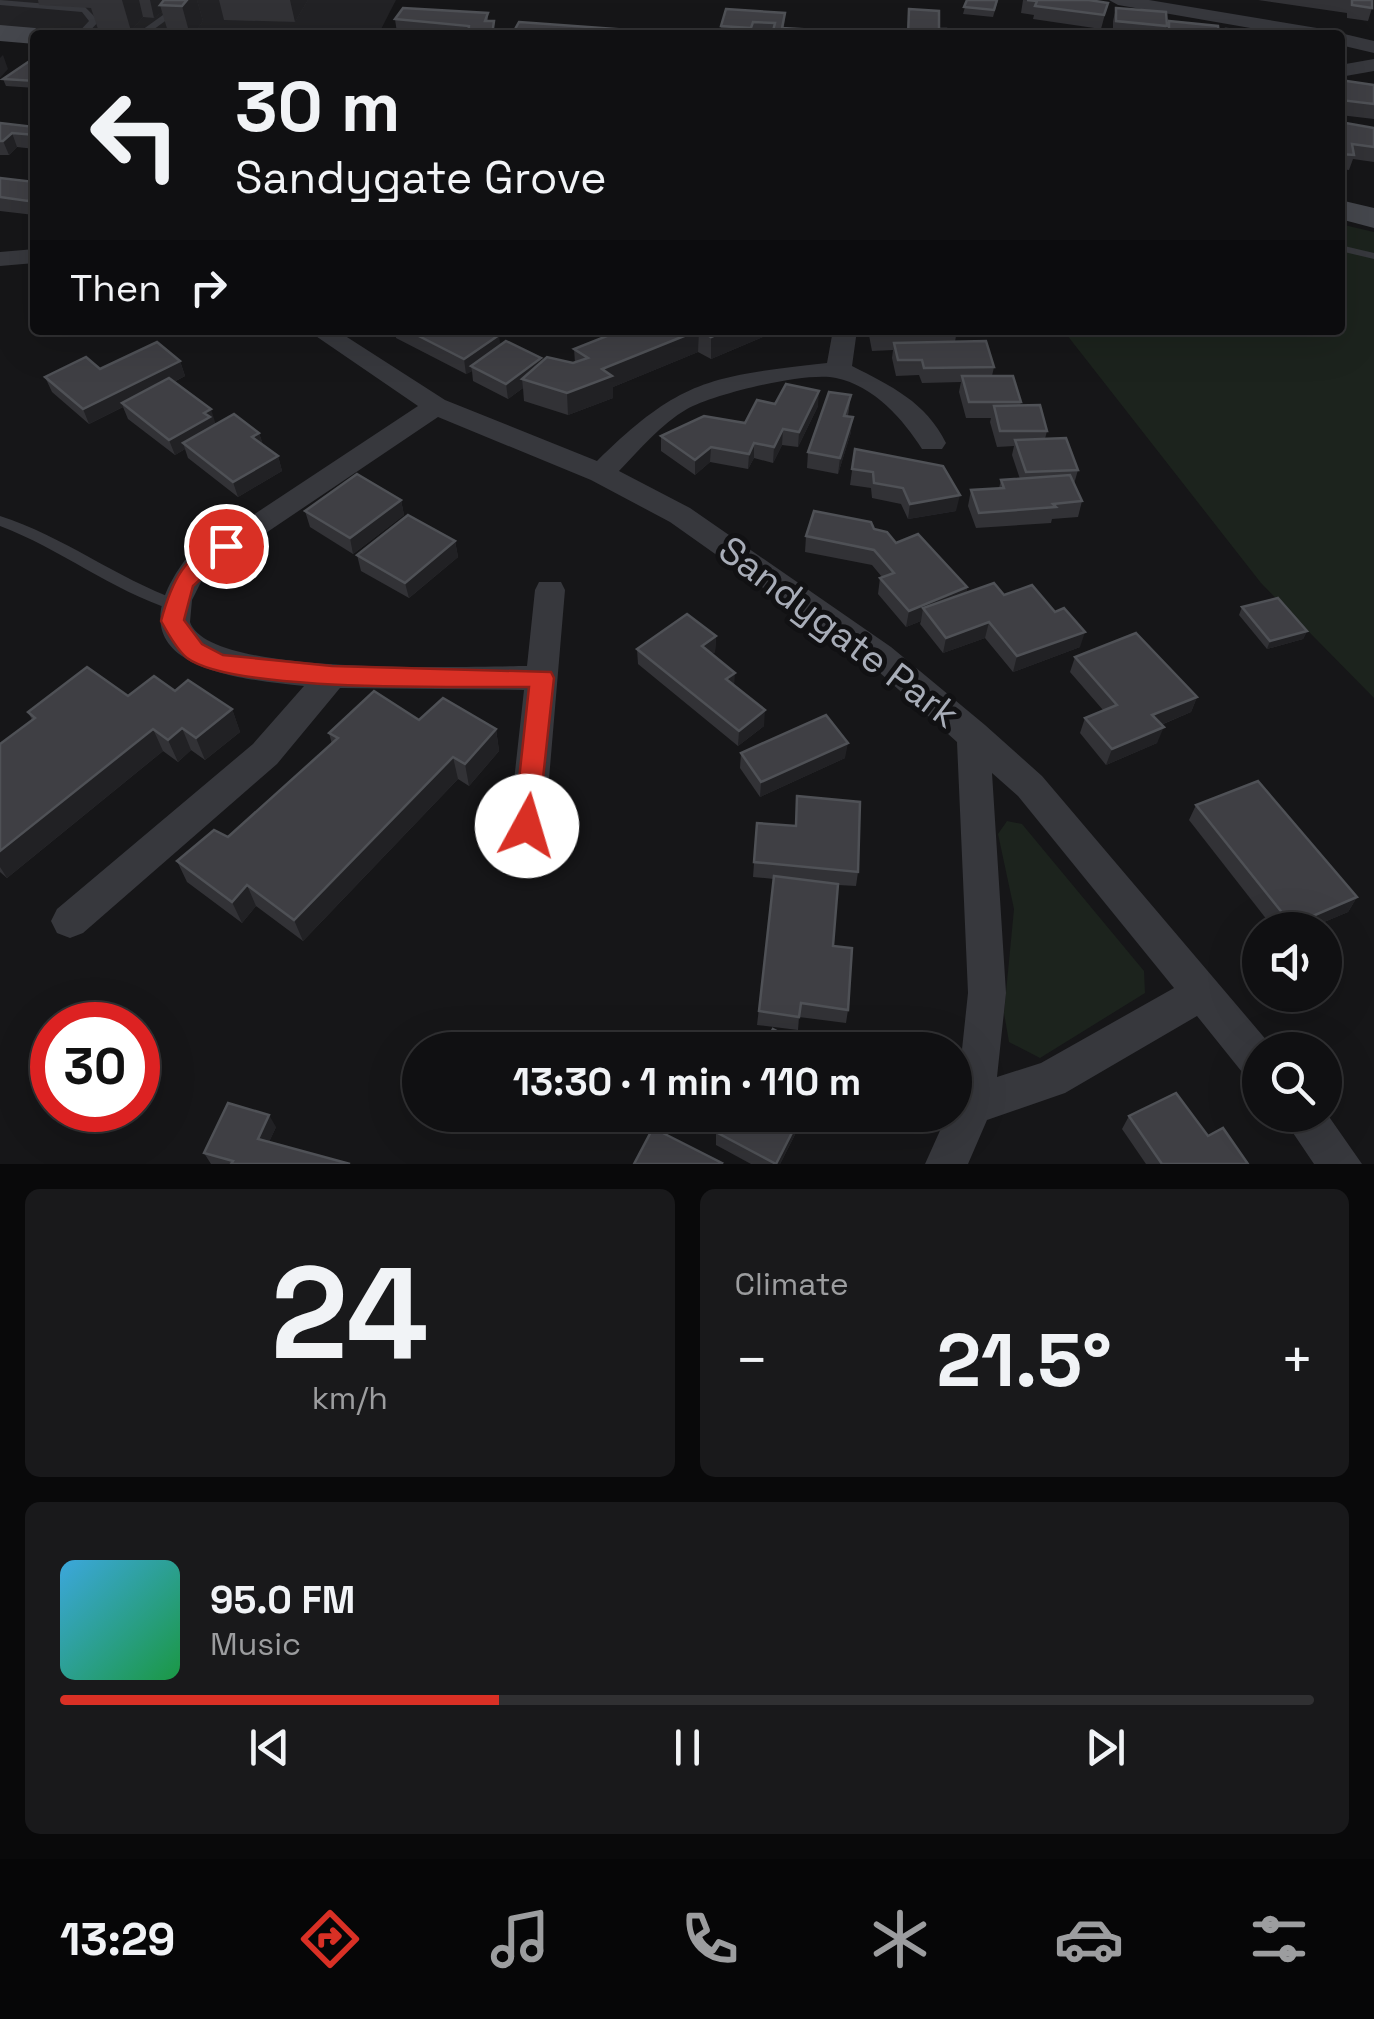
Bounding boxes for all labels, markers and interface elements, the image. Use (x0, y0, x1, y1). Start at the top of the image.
text: 30 m (235, 62, 400, 151)
icon: left (70, 70, 200, 200)
text: Sandygate Grove (235, 149, 607, 206)
icon: right (181, 260, 236, 315)
text: Then (70, 264, 161, 312)
pin (184, 504, 269, 589)
icon: arrive (199, 519, 254, 574)
street label: Sandygate Park (709, 526, 969, 738)
position arrow (475, 774, 579, 878)
map controls (1242, 912, 1342, 1132)
button: sound (1242, 912, 1342, 1012)
speed limit sign: 30 (30, 1002, 160, 1132)
button: search (1242, 1032, 1342, 1132)
text: 13:30 · 1 min · 110 m (513, 1058, 861, 1106)
text: 24 (271, 1230, 429, 1396)
text: Climate (735, 1264, 849, 1304)
text: 21.5° (937, 1312, 1112, 1408)
text: − (735, 1325, 769, 1395)
text: + (1280, 1325, 1314, 1395)
text: km/h (312, 1378, 388, 1418)
text: 95.0 FM (210, 1576, 355, 1624)
text: Music (210, 1624, 301, 1664)
icon: previous (242, 1720, 297, 1775)
icon: pause (660, 1720, 715, 1775)
icon: next (1078, 1720, 1133, 1775)
icon: directions (295, 1904, 365, 1974)
icon: music (485, 1904, 555, 1974)
icon: phone (675, 1904, 745, 1974)
icon: climate (865, 1904, 935, 1974)
icon: car (1054, 1904, 1124, 1974)
icon: filters (1244, 1904, 1314, 1974)
text: 13:29 (60, 1911, 175, 1968)

